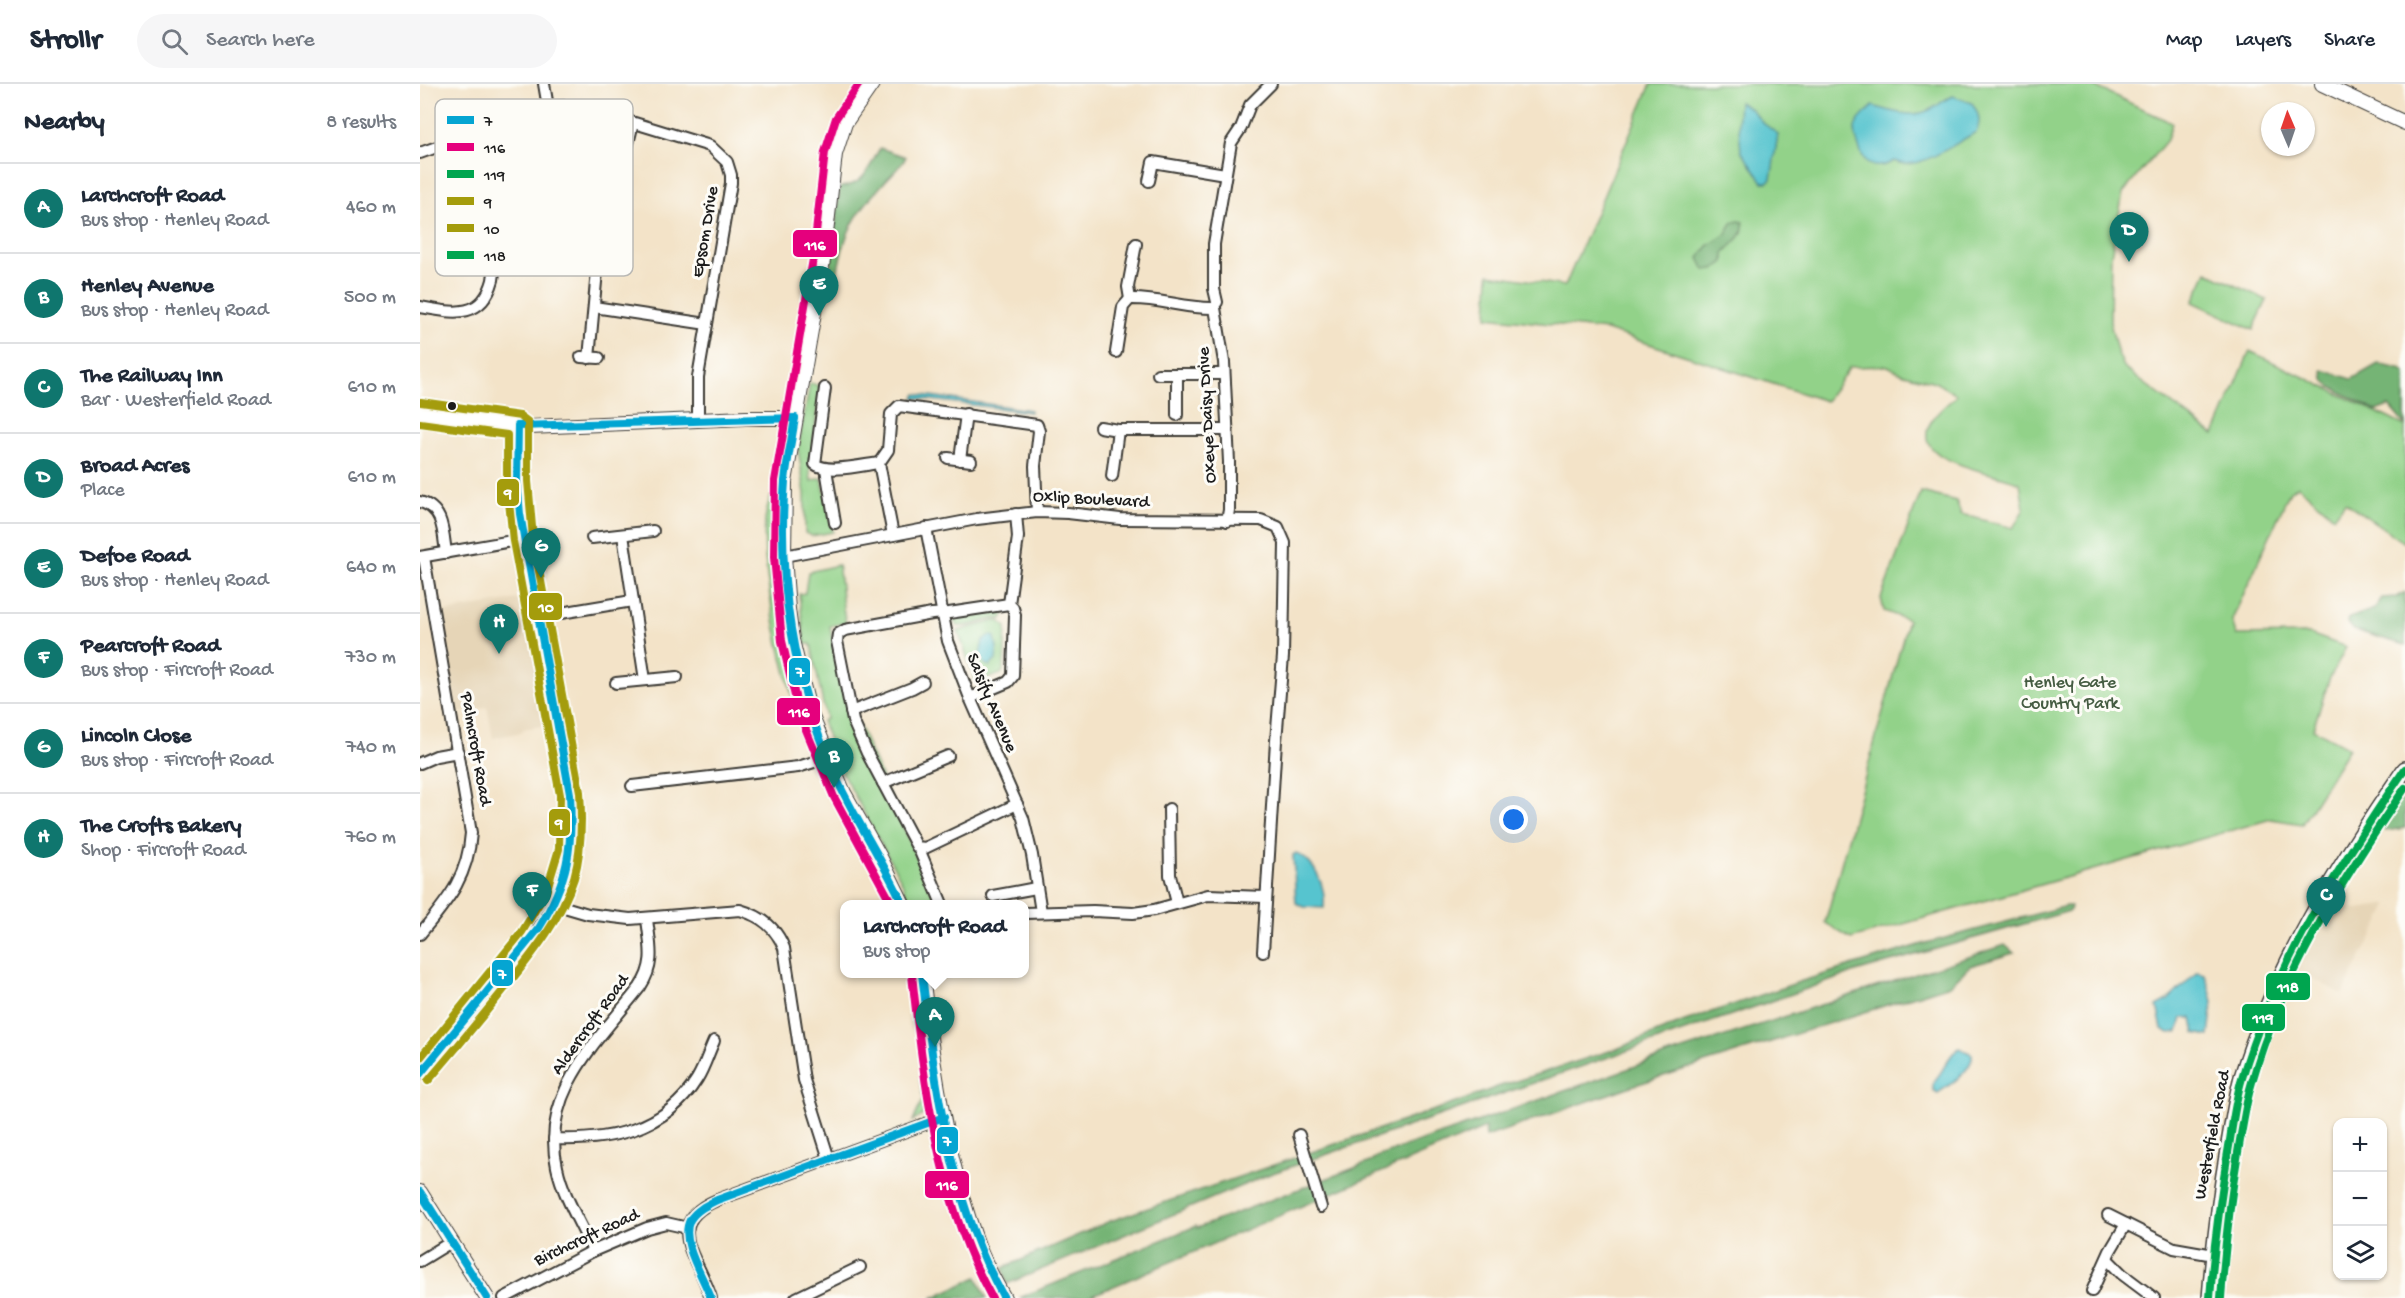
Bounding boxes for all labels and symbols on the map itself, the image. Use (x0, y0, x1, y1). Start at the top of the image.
legend (435, 99, 633, 276)
north arrow (2261, 102, 2315, 156)
text: 7 (483, 114, 493, 133)
text: 116 (483, 141, 506, 160)
text: 119 (483, 168, 505, 187)
street label: Epsom Drive (688, 184, 724, 279)
text: 9 (483, 195, 492, 214)
pin: D (2110, 212, 2148, 262)
text: 10 (483, 222, 500, 241)
line badge: 116 (792, 229, 838, 258)
text: 116 (803, 238, 826, 257)
text: 118 (483, 249, 506, 268)
pin: E (800, 266, 838, 316)
street label: Oxeye Daisy Drive (1194, 346, 1222, 484)
unlabelled marker (446, 400, 458, 412)
line badge: 9 (496, 478, 520, 507)
text: 9 (503, 486, 512, 505)
street label: Oxlip Boulevard (1032, 486, 1151, 514)
pin: G (522, 528, 560, 578)
line badge: 10 (528, 592, 563, 621)
text: 10 (537, 600, 554, 619)
pin: H (480, 604, 518, 654)
street label: Salsify Avenue (961, 650, 1022, 756)
line badge: 7 (788, 657, 811, 686)
text: 7 (795, 665, 805, 684)
park label: Henley Gate Country Park (2021, 673, 2121, 715)
street label: Palmcroft Road (455, 690, 496, 809)
line badge: 116 (776, 697, 821, 726)
text: 116 (787, 705, 810, 724)
pin: B (814, 738, 854, 788)
your location (1499, 805, 1528, 834)
line badge: 9 (548, 808, 571, 837)
text: 9 (554, 816, 563, 835)
pin: F (512, 872, 552, 922)
pin: C (2306, 878, 2346, 927)
line badge: 7 (491, 959, 514, 987)
text: 7 (497, 967, 507, 986)
street label: Aldercroft Road (548, 969, 635, 1079)
line badge: 118 (2265, 972, 2311, 1001)
text: 118 (2276, 980, 2299, 999)
pin: A (916, 998, 954, 1047)
line badge: 119 (2241, 1003, 2286, 1032)
text: 119 (2252, 1011, 2273, 1030)
street label: Westerfield Road (2190, 1067, 2236, 1201)
line badge: 7 (936, 1126, 959, 1155)
text: 7 (942, 1134, 952, 1153)
line badge: 116 (924, 1170, 970, 1199)
text: 116 (935, 1178, 958, 1197)
street label: Birchcroft Road (530, 1204, 644, 1272)

